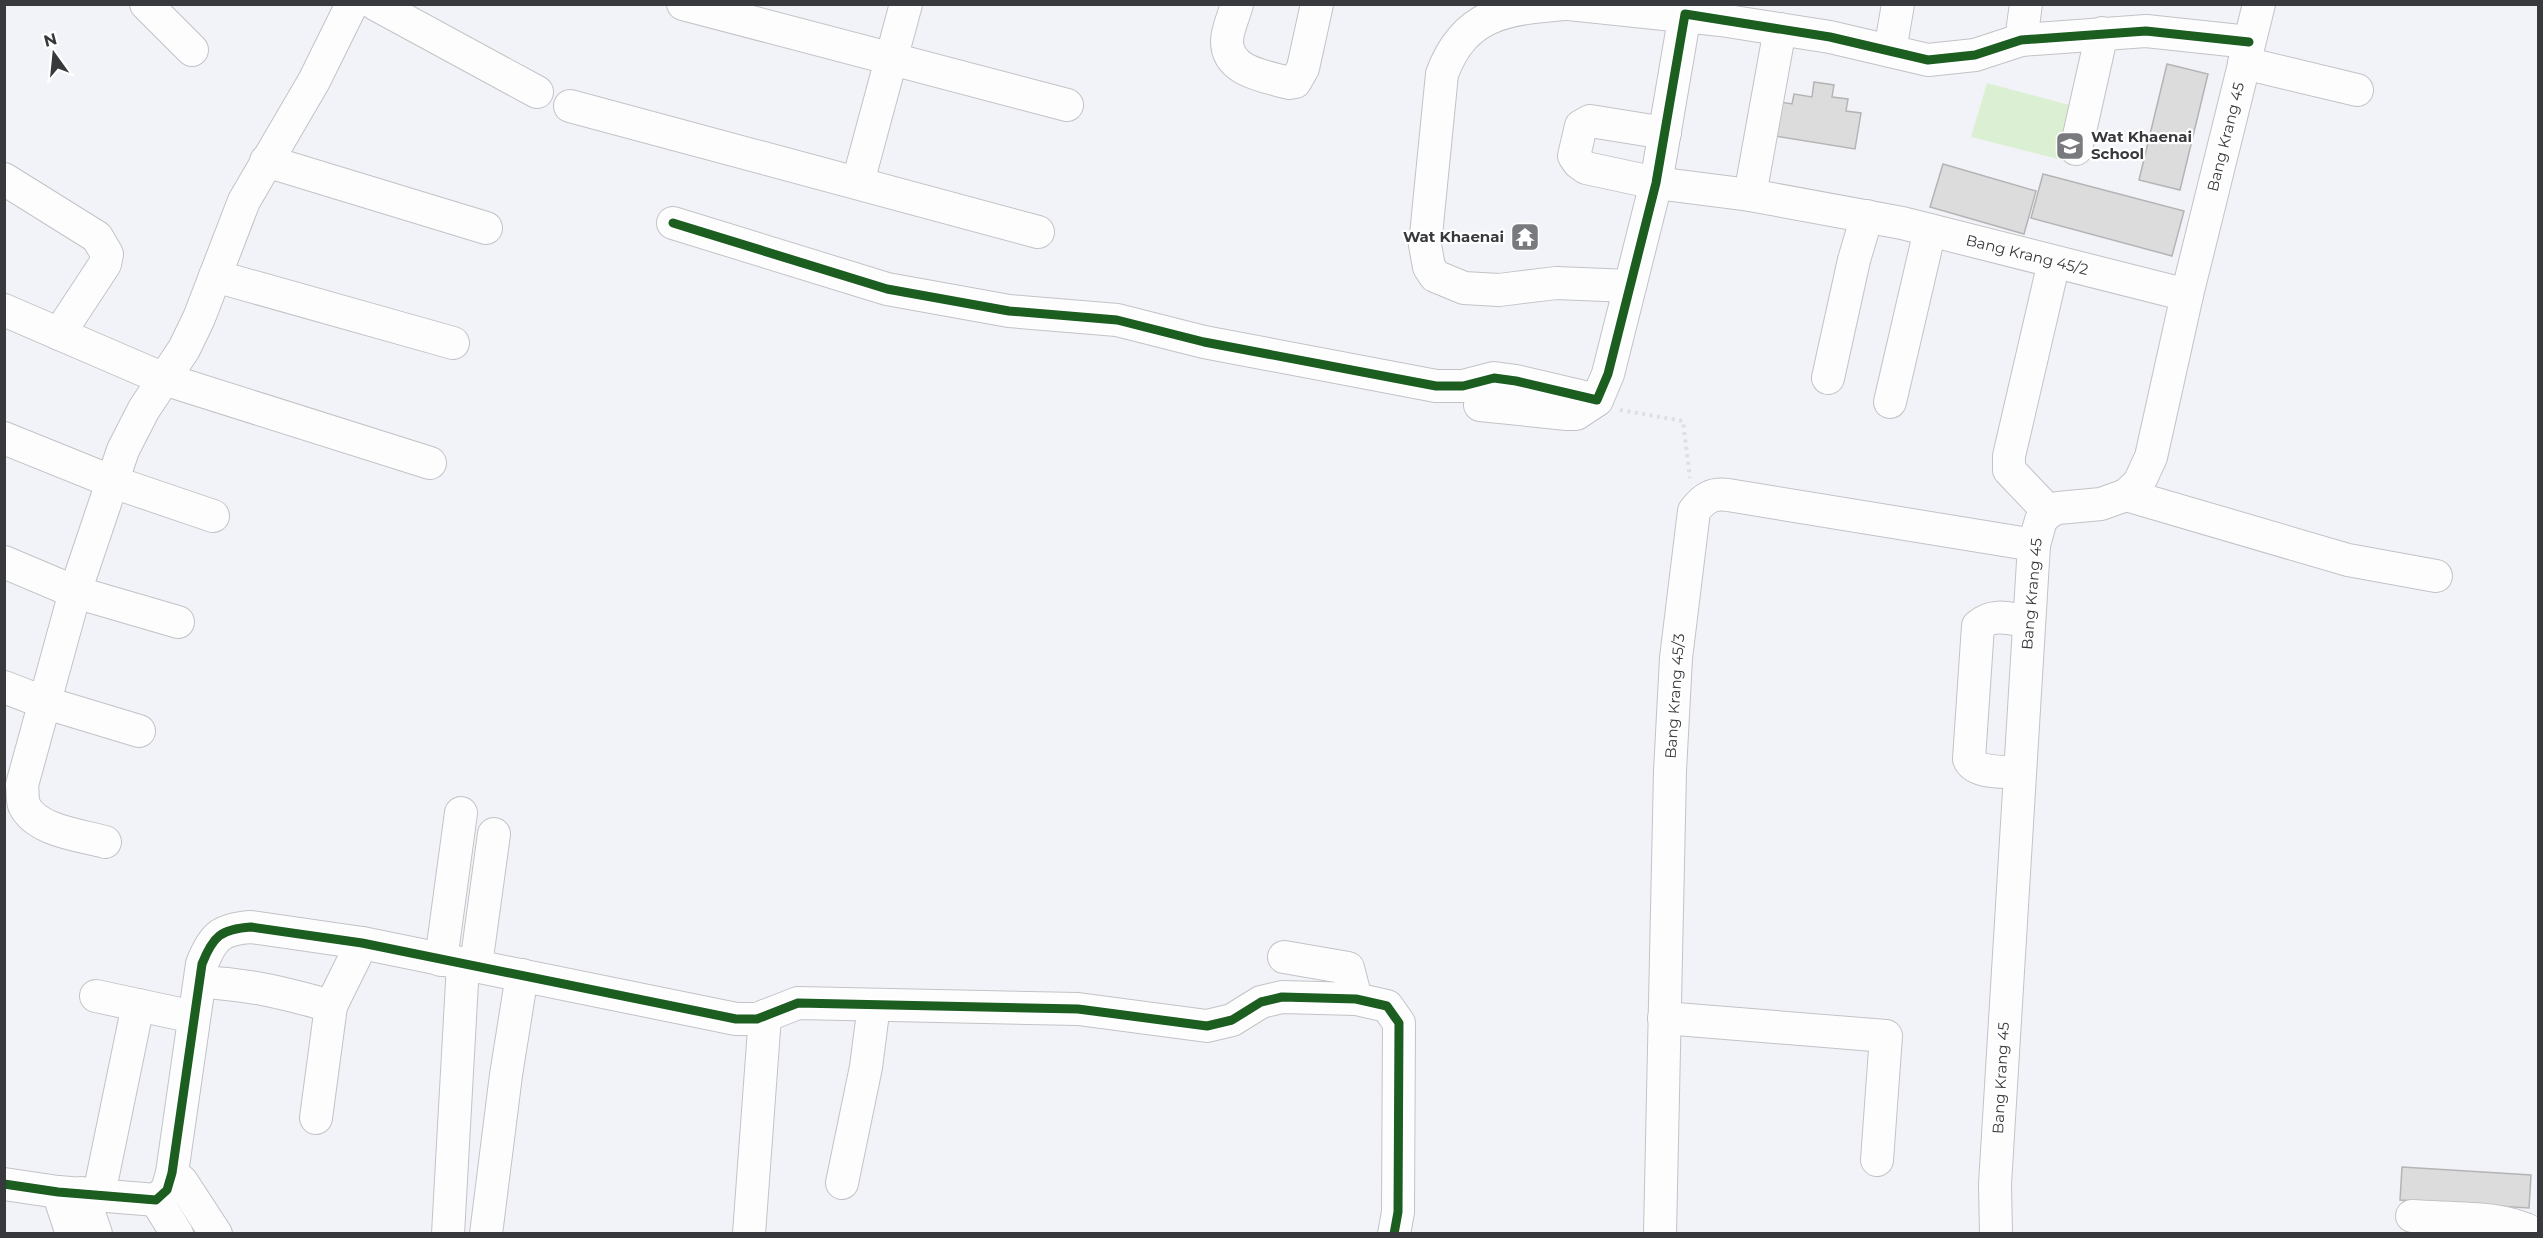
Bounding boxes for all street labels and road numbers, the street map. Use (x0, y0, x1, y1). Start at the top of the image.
street label: Bang Krang 45 (2203, 80, 2248, 194)
street label: Bang Krang 45/2 (1964, 230, 2090, 279)
street label: Bang Krang 45 (2017, 537, 2046, 651)
street label: Bang Krang 45/3 (1661, 633, 1688, 759)
street label: Bang Krang 45 (1988, 1022, 2013, 1134)

